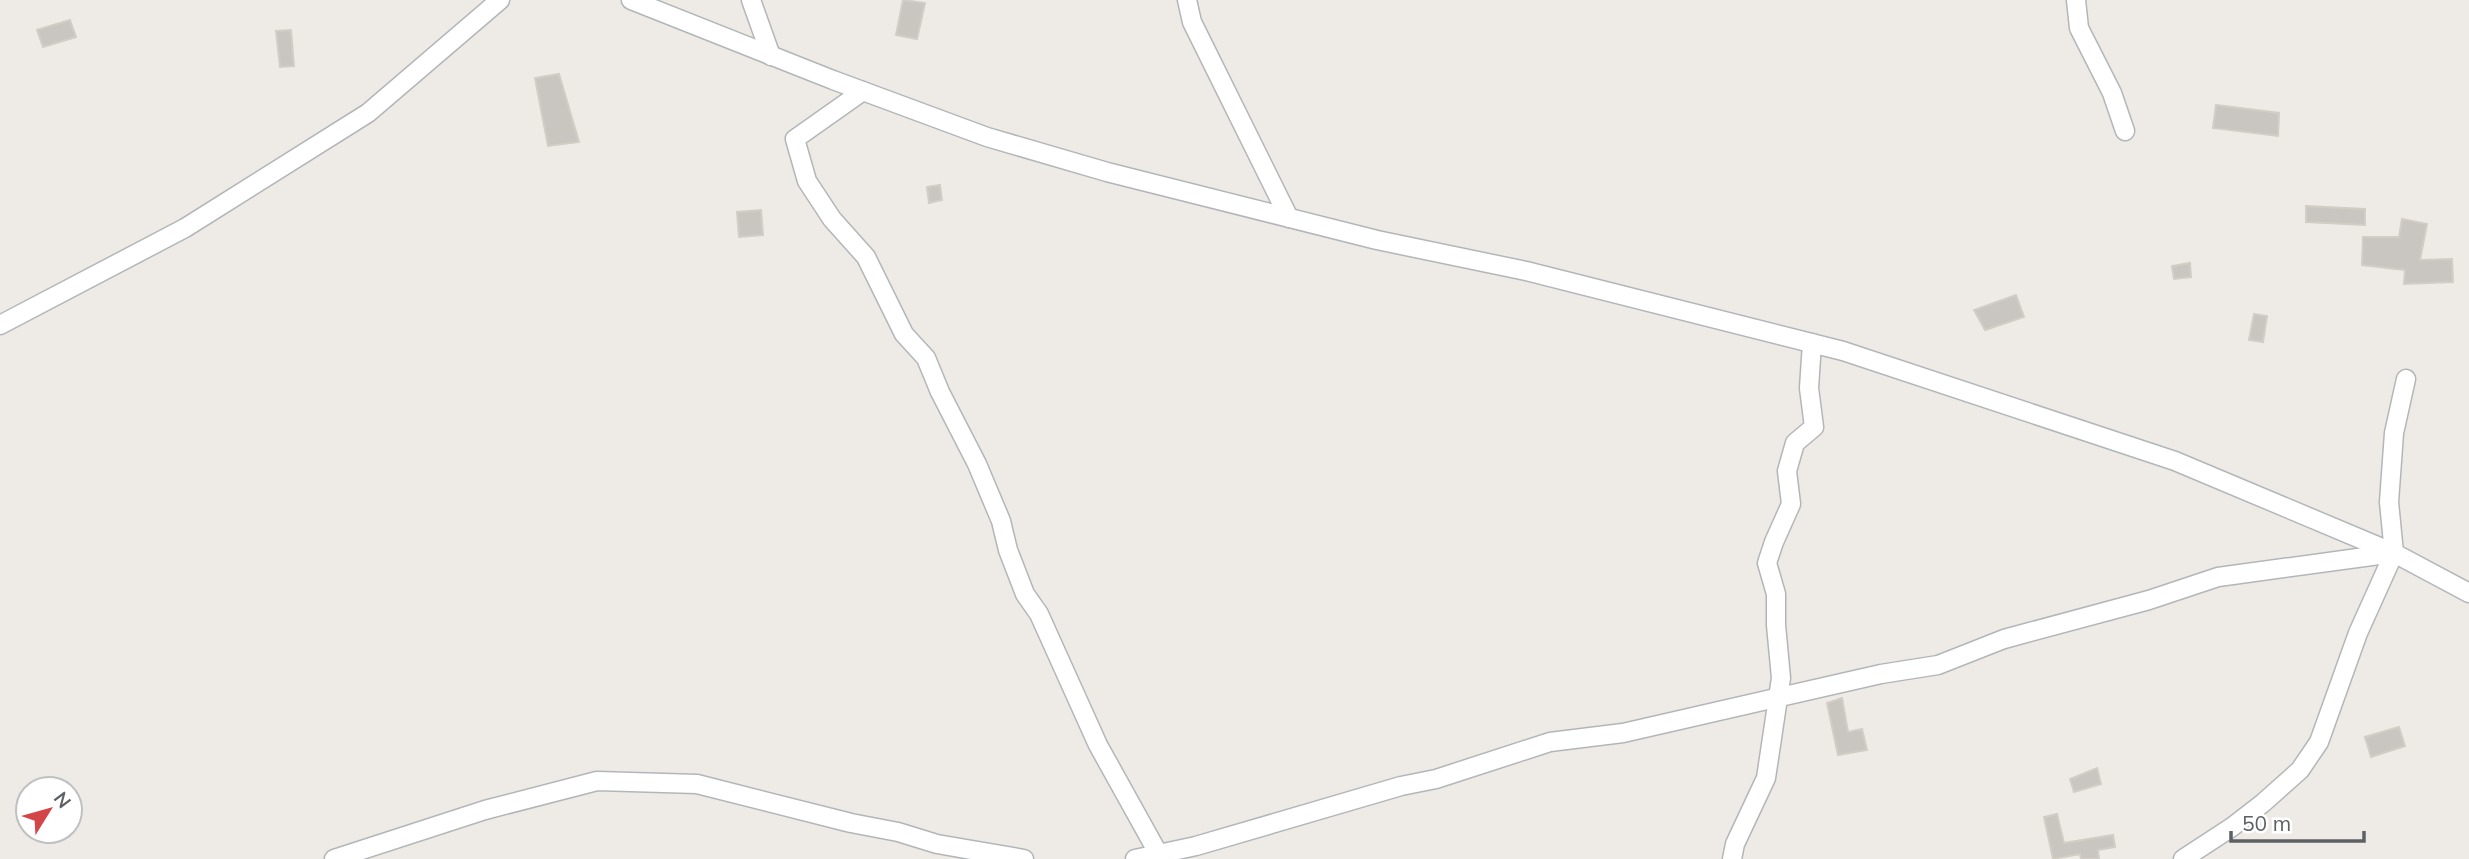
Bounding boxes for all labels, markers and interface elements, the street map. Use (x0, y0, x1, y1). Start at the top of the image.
north arrow (14, 775, 84, 845)
text: N (49, 787, 76, 813)
scale bar (2231, 800, 2364, 844)
text: 50 m (2242, 810, 2291, 836)

